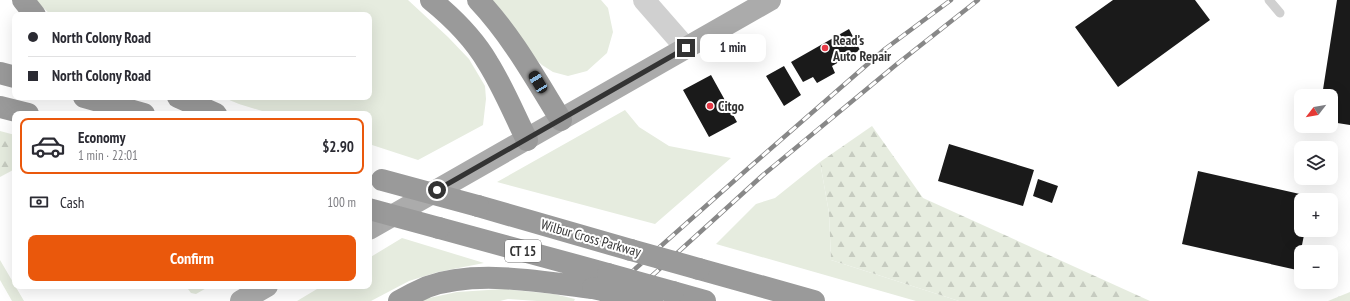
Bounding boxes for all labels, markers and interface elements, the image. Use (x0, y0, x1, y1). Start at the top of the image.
text: North Colony Road (52, 28, 151, 47)
place label: Read’s Auto Repair (832, 31, 892, 65)
callout: 1 min (700, 34, 766, 62)
route end (677, 39, 695, 57)
text: 1 min (720, 39, 746, 56)
marker: Read’s Auto Repair (820, 43, 830, 53)
text: North Colony Road (52, 66, 151, 85)
car (527, 69, 549, 95)
north arrow (1294, 89, 1338, 133)
map controls (1294, 89, 1338, 289)
place label: Citgo (718, 97, 744, 115)
marker: Citgo (705, 101, 715, 111)
icon: car (30, 128, 66, 164)
text: Economy (78, 128, 126, 147)
text: $2.90 (322, 137, 354, 156)
button: layers (1294, 141, 1338, 185)
text: 1 min · 22:01 (78, 147, 138, 164)
route start (428, 181, 446, 199)
icon: cash (28, 191, 50, 213)
text: Cash (60, 193, 84, 212)
button: + (1294, 193, 1338, 237)
text: 100 m (327, 194, 356, 211)
street label: Wilbur Cross Parkway (539, 215, 644, 261)
button: Confirm (28, 235, 356, 281)
road number: CT 15 (505, 240, 541, 262)
button: − (1294, 245, 1338, 289)

